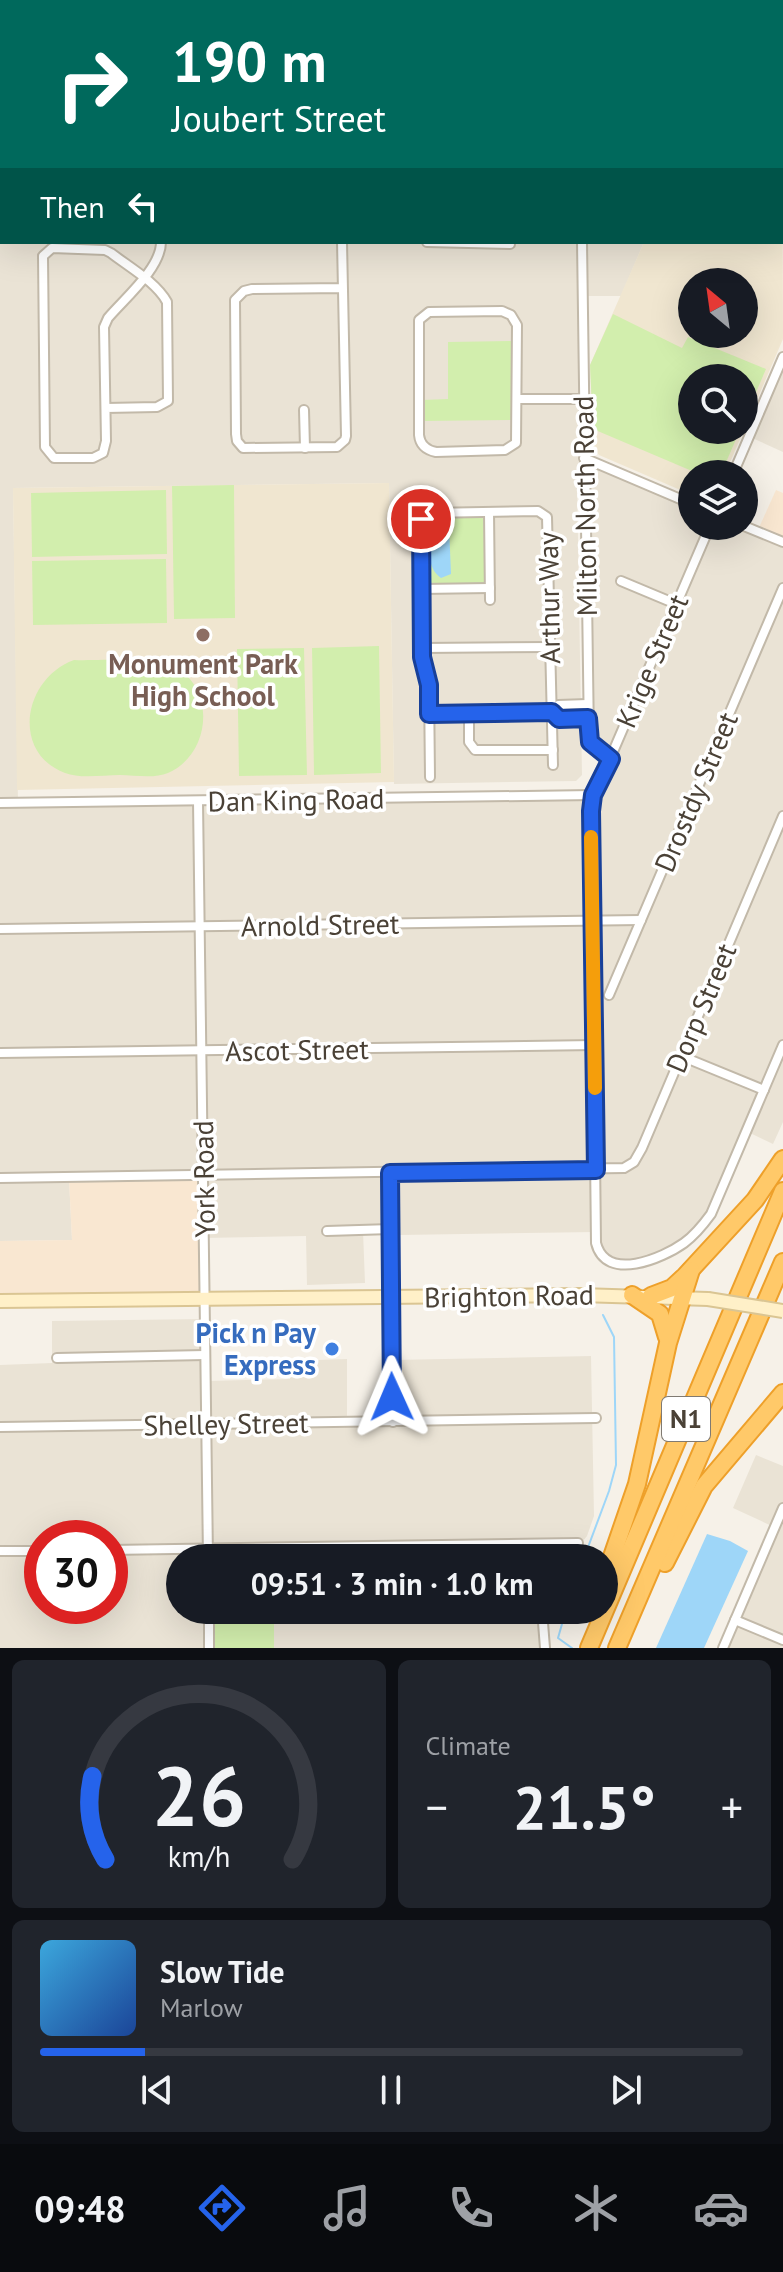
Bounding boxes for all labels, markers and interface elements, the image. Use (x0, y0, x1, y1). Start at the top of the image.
text: 190 m (172, 25, 327, 97)
icon: right (40, 32, 144, 136)
text: Joubert Street (172, 95, 386, 142)
icon: left (121, 184, 165, 228)
text: Then (40, 187, 105, 226)
north arrow (678, 268, 758, 348)
map controls (678, 268, 758, 540)
button: search (678, 364, 758, 444)
street label: Milton North Road (564, 395, 605, 617)
button: layers (678, 460, 758, 540)
pin (387, 485, 455, 553)
icon: arrive (399, 497, 443, 541)
street label: Arthur Way (529, 532, 568, 664)
street label: Krige Street (607, 588, 696, 733)
marker: Monument Park High School (194, 626, 212, 644)
place label: Monument Park High School (108, 645, 298, 714)
street label: Drostdy Street (645, 706, 746, 877)
street label: Dan King Road (207, 779, 385, 820)
street label: Arnold Street (240, 905, 400, 944)
street label: Dorp Street (657, 937, 745, 1078)
street label: Ascot Street (225, 1030, 370, 1069)
street label: York Road (184, 1120, 223, 1238)
street label: Brighton Road (424, 1276, 594, 1315)
place label: Pick n Pay Express (196, 1314, 317, 1383)
marker: Pick n Pay Express (323, 1340, 341, 1358)
position arrow (350, 1355, 434, 1439)
road number: N1 (662, 1397, 710, 1441)
street label: Shelley Street (143, 1404, 310, 1443)
speed limit sign: 30 (24, 1520, 128, 1624)
text: 09:51 · 3 min · 1.0 km (251, 1564, 533, 1603)
text: Climate (426, 1729, 511, 1762)
text: 26 (152, 1741, 246, 1849)
text: 21.5° (513, 1768, 656, 1846)
text: − (426, 1778, 448, 1835)
text: + (721, 1778, 743, 1835)
text: km/h (167, 1838, 230, 1875)
text: Slow Tide (160, 1952, 285, 1991)
text: Marlow (160, 1991, 243, 2024)
icon: previous (135, 2068, 179, 2112)
icon: pause (369, 2068, 413, 2112)
icon: next (604, 2068, 648, 2112)
icon: directions (194, 2180, 250, 2236)
icon: music (319, 2180, 375, 2236)
icon: phone (443, 2180, 499, 2236)
icon: climate (568, 2180, 624, 2236)
icon: car (693, 2180, 749, 2236)
text: 09:48 (34, 2185, 126, 2232)

